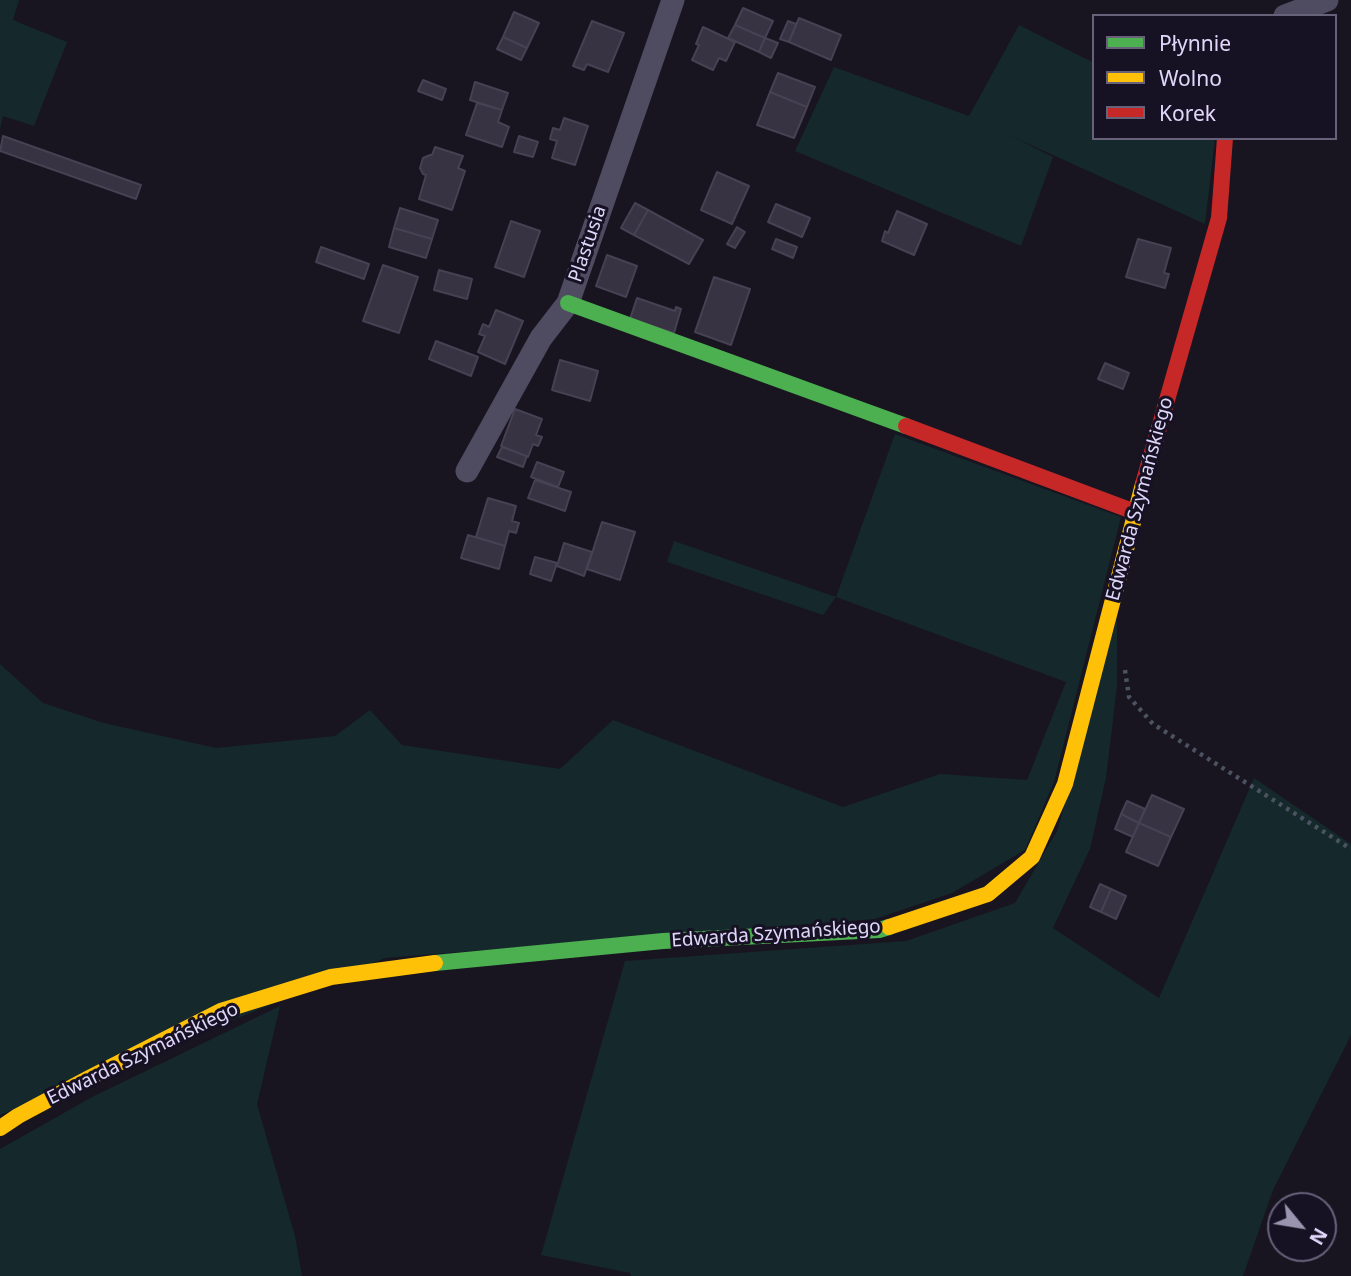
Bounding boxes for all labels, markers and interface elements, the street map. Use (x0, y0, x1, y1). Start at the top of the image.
legend (1092, 14, 1337, 140)
text: Płynnie (1159, 29, 1231, 57)
text: Wolno (1159, 64, 1222, 92)
text: Korek (1159, 99, 1216, 127)
street label: Plastusia (564, 203, 612, 285)
street label: Edwarda Szymańskiego (1102, 395, 1178, 603)
street label: Edwarda Szymańskiego (671, 915, 881, 953)
street label: Edwarda Szymańskiego (44, 998, 242, 1110)
north arrow (1267, 1192, 1337, 1262)
text: N (1303, 1223, 1334, 1250)

